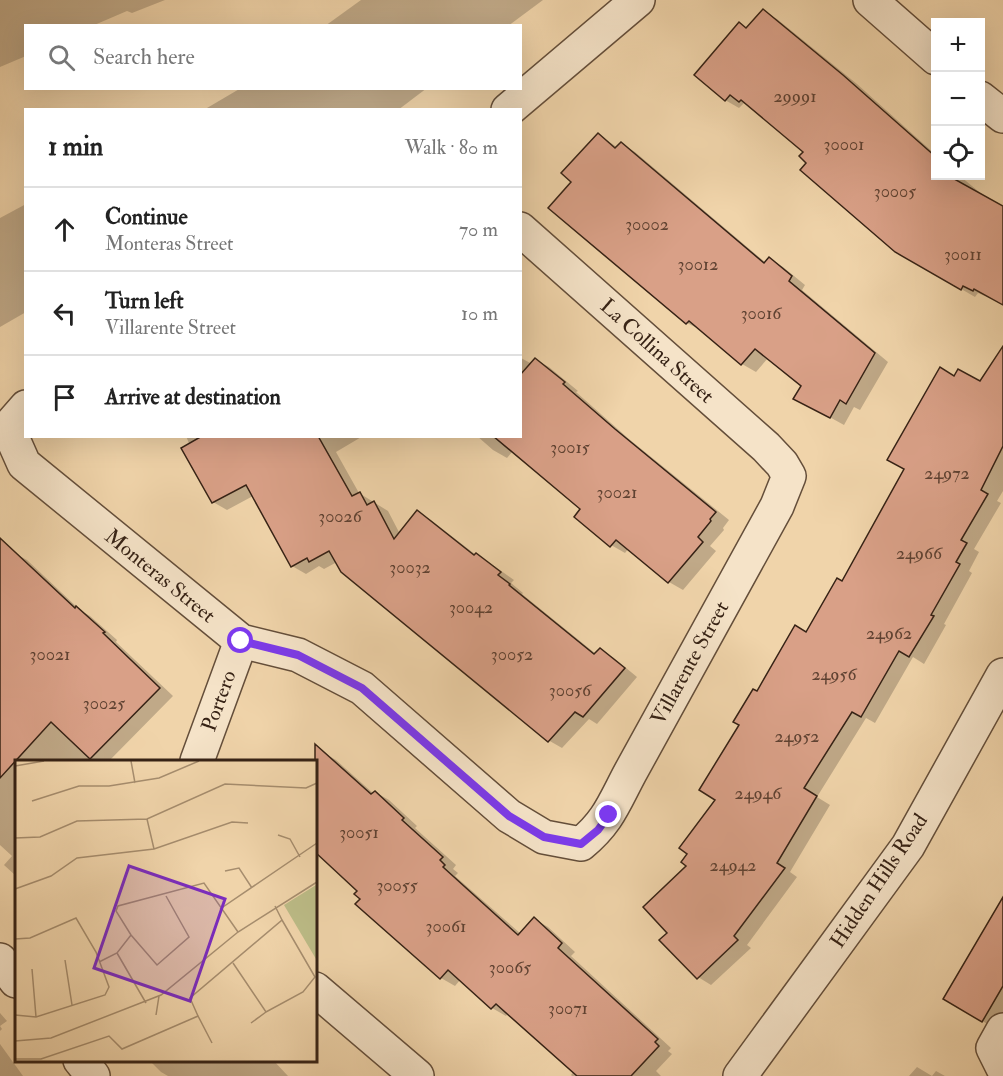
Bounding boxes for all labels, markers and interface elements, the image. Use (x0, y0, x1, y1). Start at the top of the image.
map controls (931, 18, 985, 180)
button: + (931, 18, 985, 72)
search box (24, 24, 522, 90)
icon: search (45, 41, 78, 74)
text: Search here (93, 43, 195, 71)
button: − (931, 72, 985, 126)
house number: 29991 (773, 85, 817, 108)
button: locate (931, 126, 985, 180)
text: 1 min (48, 131, 103, 163)
house number: 30001 (824, 133, 864, 156)
text: Walk · 80 m (405, 135, 498, 160)
house number: 30005 (874, 180, 916, 203)
text: Continue (105, 203, 188, 231)
icon: ahead (48, 213, 81, 246)
house number: 30002 (625, 213, 669, 236)
text: 70 m (459, 217, 498, 242)
text: Monteras Street (105, 231, 234, 256)
house number: 30011 (944, 243, 982, 266)
house number: 30012 (678, 253, 718, 276)
text: Turn left (105, 287, 184, 315)
street label: La Collina Street (594, 293, 720, 410)
icon: left (48, 297, 81, 330)
text: 10 m (461, 301, 498, 326)
house number: 30016 (741, 302, 782, 325)
text: Villarente Street (105, 315, 236, 340)
icon: arrive (48, 381, 81, 414)
text: Arrive at destination (105, 383, 281, 411)
house number: 30015 (550, 436, 590, 459)
house number: 24972 (924, 462, 970, 485)
house number: 30021 (597, 481, 637, 504)
house number: 30026 (318, 505, 363, 528)
street label: Monteras Street (99, 523, 221, 629)
house number: 24966 (896, 542, 943, 565)
house number: 30032 (389, 556, 431, 579)
house number: 30042 (449, 596, 493, 619)
street label: Villarente Street (645, 596, 735, 730)
house number: 24962 (866, 622, 912, 645)
route start (227, 627, 253, 653)
house number: 30021 (30, 643, 70, 666)
house number: 30052 (491, 643, 533, 666)
house number: 24956 (812, 663, 857, 686)
street label: Portero (196, 667, 242, 735)
house number: 30056 (549, 679, 592, 702)
house number: 30025 (83, 692, 125, 715)
house number: 24952 (774, 725, 820, 748)
inset map (15, 760, 316, 1061)
house number: 24946 (735, 782, 782, 805)
route end (595, 801, 621, 827)
street label: Hidden Hills Road (824, 808, 934, 953)
house number: 30051 (339, 821, 379, 844)
house number: 24942 (710, 854, 756, 877)
house number: 30055 (376, 874, 418, 897)
house number: 30061 (426, 915, 466, 938)
house number: 30065 (489, 956, 531, 979)
house number: 30071 (548, 997, 588, 1020)

